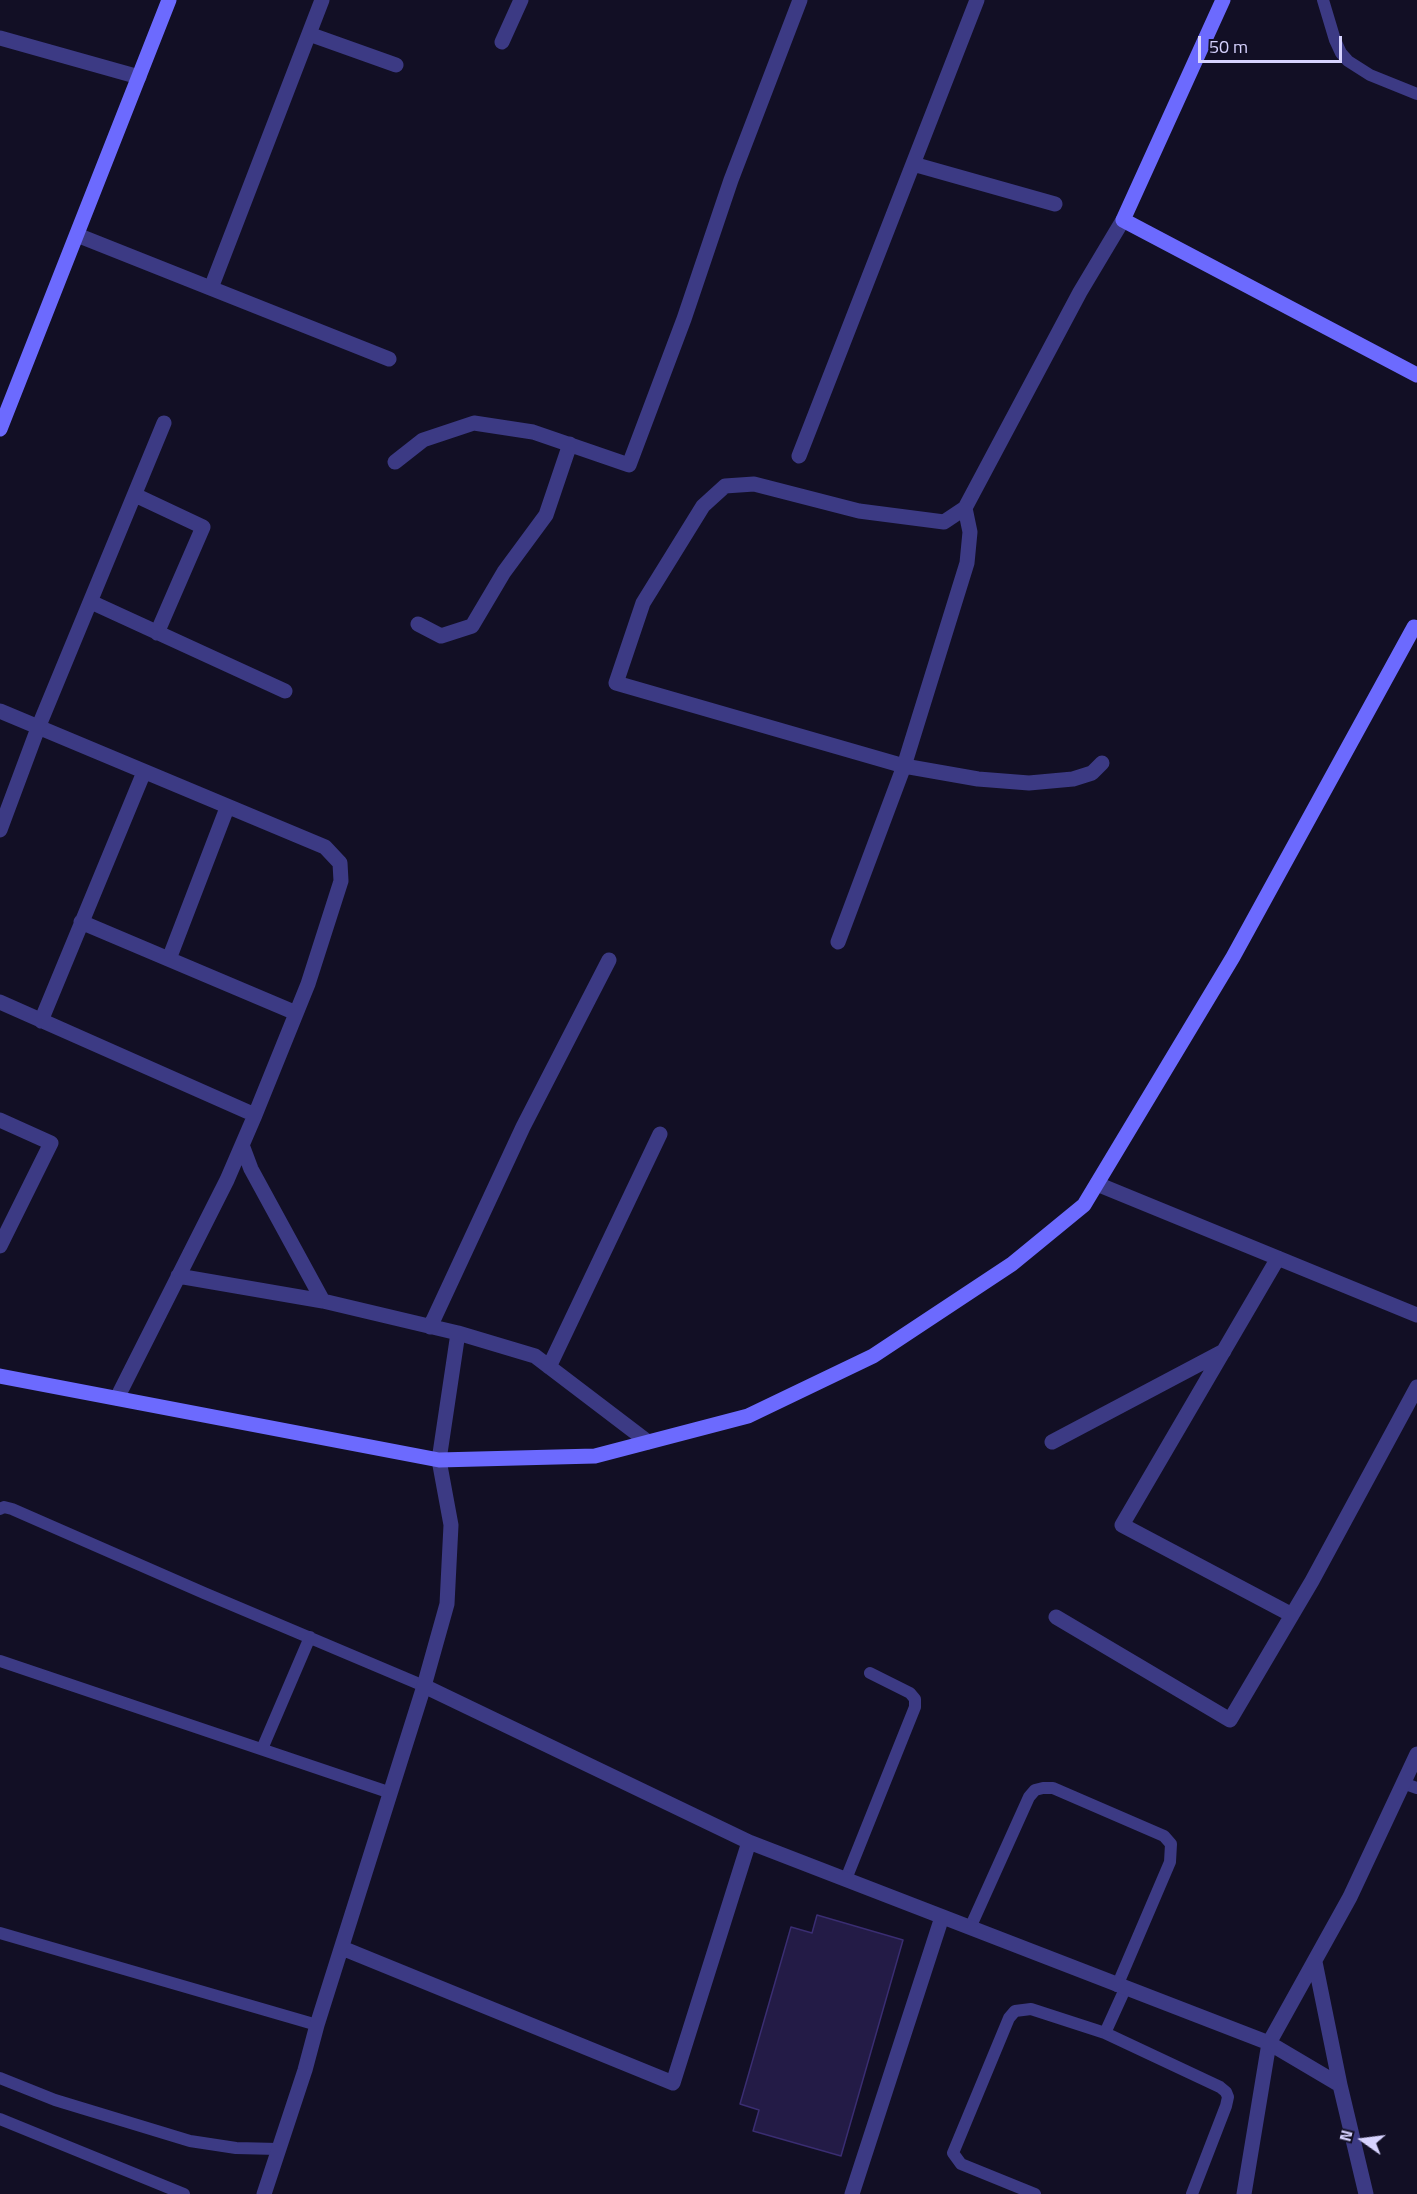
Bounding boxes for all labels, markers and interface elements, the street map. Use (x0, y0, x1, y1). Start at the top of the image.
scale bar (1201, 24, 1345, 62)
text: 50 m (1209, 33, 1248, 60)
north arrow (1333, 2110, 1393, 2170)
text: N (1333, 2127, 1359, 2144)

